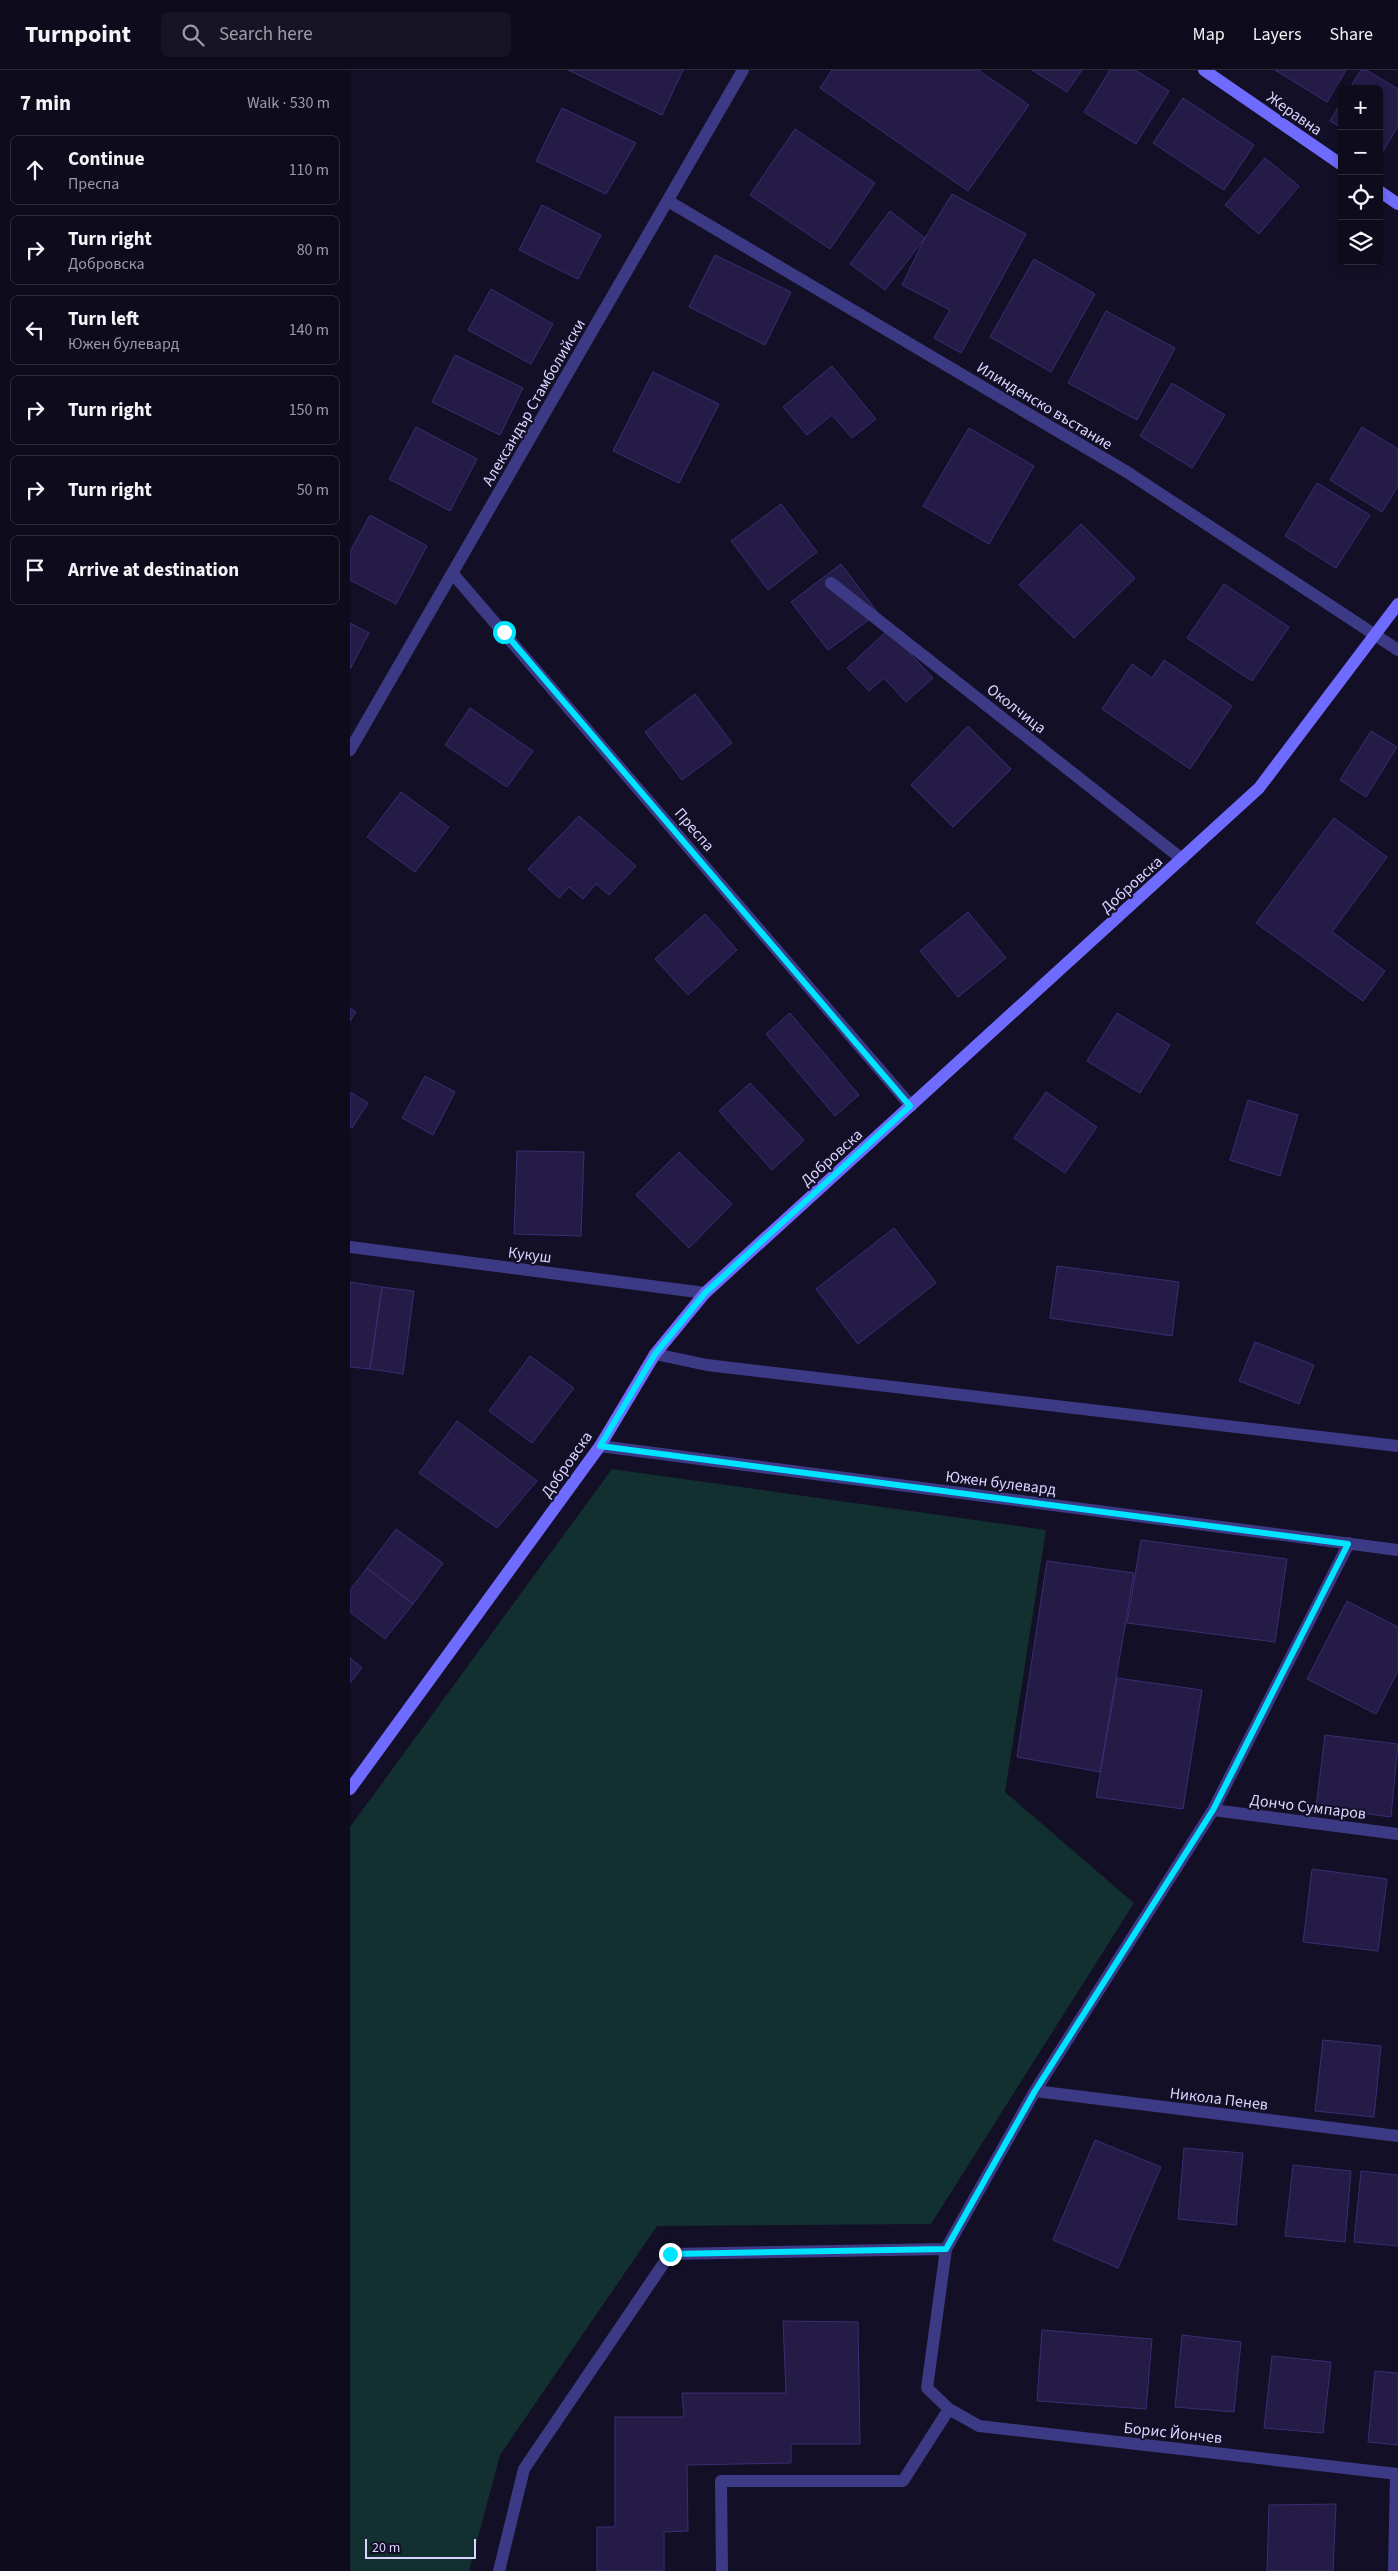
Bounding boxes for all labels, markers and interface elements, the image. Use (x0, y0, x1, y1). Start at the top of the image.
search box (161, 12, 511, 57)
text: Turnpoint (25, 17, 131, 52)
icon: search (179, 21, 207, 49)
text: Search here (219, 21, 313, 48)
text: Map (1193, 22, 1225, 47)
text: Layers (1253, 22, 1302, 47)
text: Share (1330, 22, 1373, 47)
map controls (1338, 85, 1383, 265)
button: + (1338, 85, 1383, 130)
street label: Жеравна (1262, 87, 1327, 141)
text: 7 min (20, 88, 71, 118)
text: Walk · 530 m (247, 92, 330, 114)
button: − (1338, 130, 1383, 175)
text: Continue (68, 146, 145, 173)
icon: ahead (21, 156, 49, 184)
text: 110 m (289, 159, 329, 181)
text: Преспа (68, 173, 119, 195)
button: locate (1338, 175, 1383, 220)
button: layers (1338, 220, 1383, 265)
text: Turn right (68, 226, 152, 253)
icon: right (21, 236, 49, 264)
text: 80 m (297, 239, 329, 261)
text: Добровска (68, 253, 145, 275)
text: Turn left (68, 306, 139, 333)
street label: Александър Стамболийски (477, 315, 591, 490)
icon: left (21, 316, 49, 344)
text: 140 m (289, 319, 329, 341)
text: Южен булевард (68, 333, 179, 355)
street label: Илинденско въстание (972, 357, 1117, 455)
icon: right (21, 396, 49, 424)
text: Turn right (68, 397, 152, 424)
text: 150 m (289, 399, 329, 421)
icon: right (21, 476, 49, 504)
text: Turn right (68, 477, 152, 504)
text: 50 m (297, 479, 329, 501)
icon: arrive (21, 556, 49, 584)
text: Arrive at destination (68, 557, 239, 584)
route start (493, 621, 516, 644)
street label: Околчица (982, 679, 1051, 739)
street label: Преспа (669, 803, 719, 856)
street label: Добровска (1096, 851, 1167, 919)
street label: Добровска (796, 1124, 867, 1192)
street label: Кукуш (507, 1241, 553, 1269)
street label: Добровска (536, 1427, 598, 1502)
street label: Южен булевард (944, 1465, 1058, 1501)
street label: Дончо Сумпаров (1248, 1789, 1367, 1825)
street label: Никола Пенев (1168, 2082, 1269, 2116)
route end (659, 2243, 682, 2266)
street label: Борис Йончев (1123, 2417, 1223, 2449)
scale bar (365, 2536, 476, 2559)
text: 20 m (372, 2538, 400, 2558)

